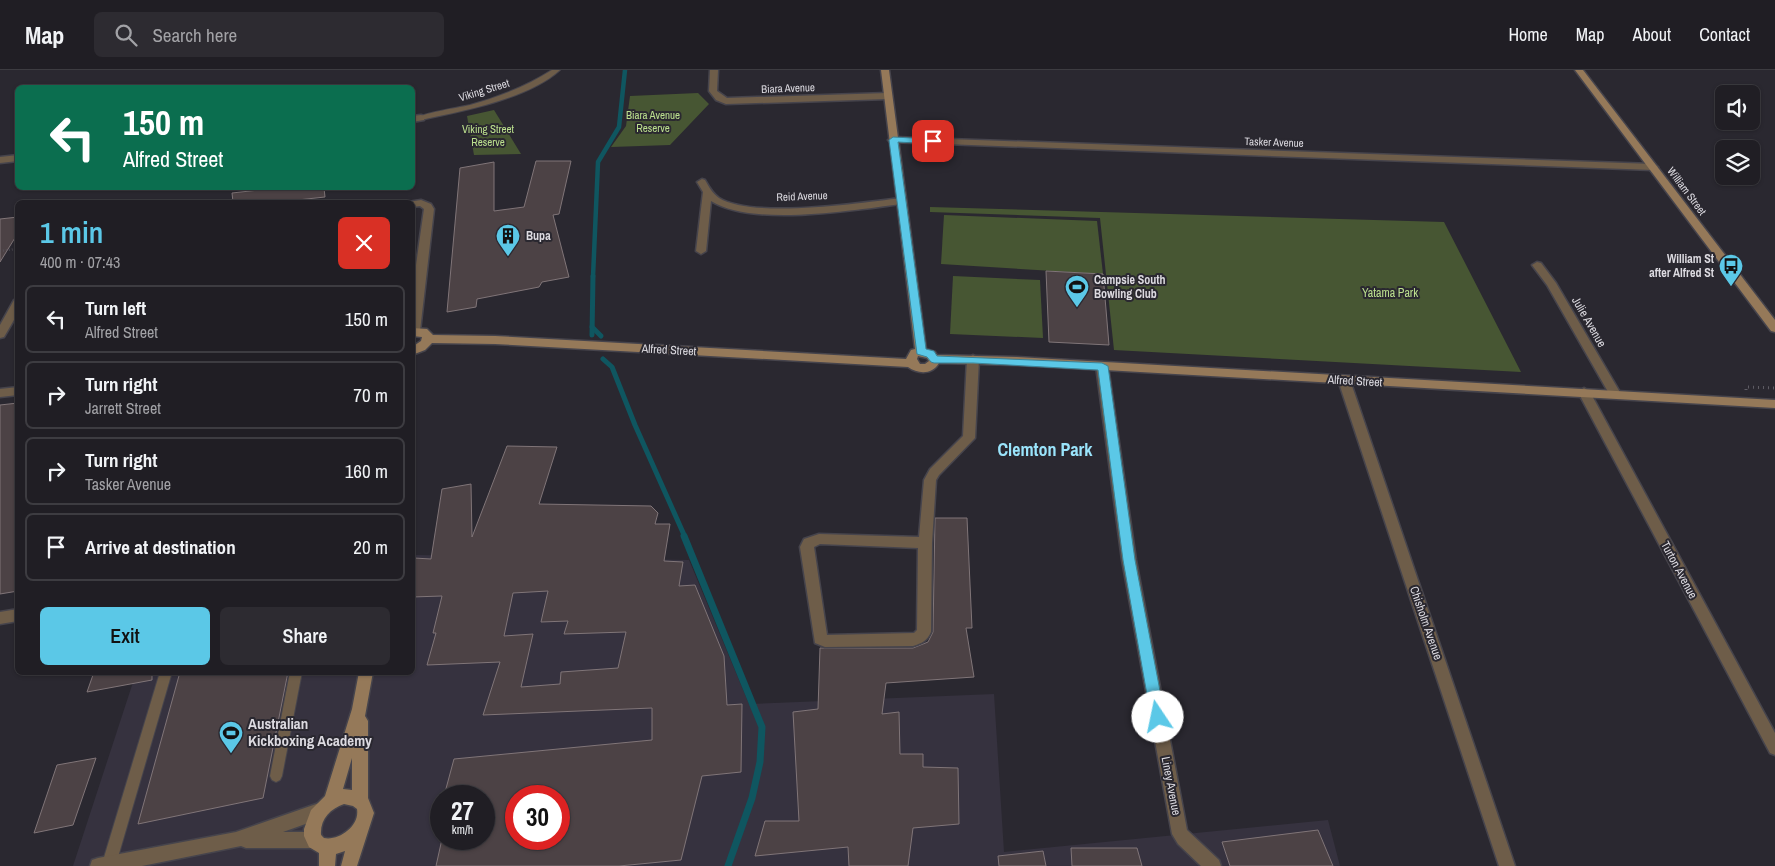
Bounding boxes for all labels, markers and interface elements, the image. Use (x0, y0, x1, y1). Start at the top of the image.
search box (94, 12, 444, 57)
text: Map (25, 19, 64, 51)
icon: search (112, 21, 140, 49)
text: Search here (152, 22, 237, 48)
text: Home (1508, 22, 1548, 47)
text: Map (1576, 22, 1605, 47)
text: About (1633, 22, 1671, 47)
text: Contact (1699, 22, 1750, 47)
street label: Viking Street (457, 76, 511, 104)
street label: Biara Avenue (761, 80, 815, 96)
map controls (1715, 85, 1760, 185)
button: sound (1715, 85, 1760, 130)
text: 150 m (123, 99, 204, 146)
icon: left (40, 105, 105, 170)
park label: Biara Avenue Reserve (626, 108, 680, 135)
pin (912, 120, 954, 162)
park label: Viking Street Reserve (462, 122, 514, 149)
icon: arrive (919, 127, 947, 155)
street label: Tasker Avenue (1244, 134, 1304, 150)
button: layers (1715, 140, 1760, 185)
text: Alfred Street (123, 144, 223, 174)
street label: William Street (1664, 164, 1710, 218)
street label: Reid Avenue (776, 188, 828, 204)
text: 1 min (40, 212, 103, 252)
button: close (338, 217, 390, 269)
building icon: Bupa (495, 223, 521, 257)
place label: Bupa (526, 228, 551, 244)
text: 400 m · 07:43 (40, 251, 120, 273)
place label: William St after Alfred St (1649, 251, 1715, 281)
bus stop icon: William St after Alfred St (1718, 253, 1744, 287)
place label: Campsie South Bowling Club (1094, 272, 1166, 302)
sports icon: Campsie South Bowling Club (1064, 274, 1090, 308)
park label: Yatama Park (1362, 285, 1418, 301)
street label: Julie Avenue (1568, 294, 1610, 350)
text: Turn left (85, 295, 146, 321)
icon: left (42, 305, 70, 333)
text: 150 m (345, 306, 388, 332)
text: Alfred Street (85, 321, 158, 343)
street label: Alfred Street (640, 341, 697, 359)
text: Turn right (85, 371, 157, 397)
street label: Alfred Street (1326, 372, 1383, 390)
icon: right (42, 381, 70, 409)
text: 70 m (353, 382, 388, 408)
text: Jarrett Street (85, 397, 161, 419)
district label: Clemton Park (997, 437, 1093, 462)
text: Turn right (85, 447, 157, 473)
icon: right (42, 457, 70, 485)
text: 160 m (345, 458, 388, 484)
text: Tasker Avenue (85, 473, 171, 495)
icon: arrive (42, 533, 70, 561)
text: Arrive at destination (85, 534, 236, 560)
text: 20 m (353, 534, 388, 560)
street label: Turton Avenue (1657, 538, 1701, 602)
street label: Chisholm Avenue (1406, 584, 1446, 662)
button: Exit (40, 607, 210, 665)
button: Share (220, 607, 390, 665)
position arrow (1131, 690, 1183, 742)
place label: Australian Kickboxing Academy (248, 713, 372, 751)
sports icon: Australian Kickboxing Academy (218, 720, 244, 754)
street label: Liney Avenue (1157, 755, 1185, 817)
speed limit sign: 30 (505, 785, 570, 850)
text: 27 (451, 794, 474, 828)
text: km/h (452, 822, 473, 838)

